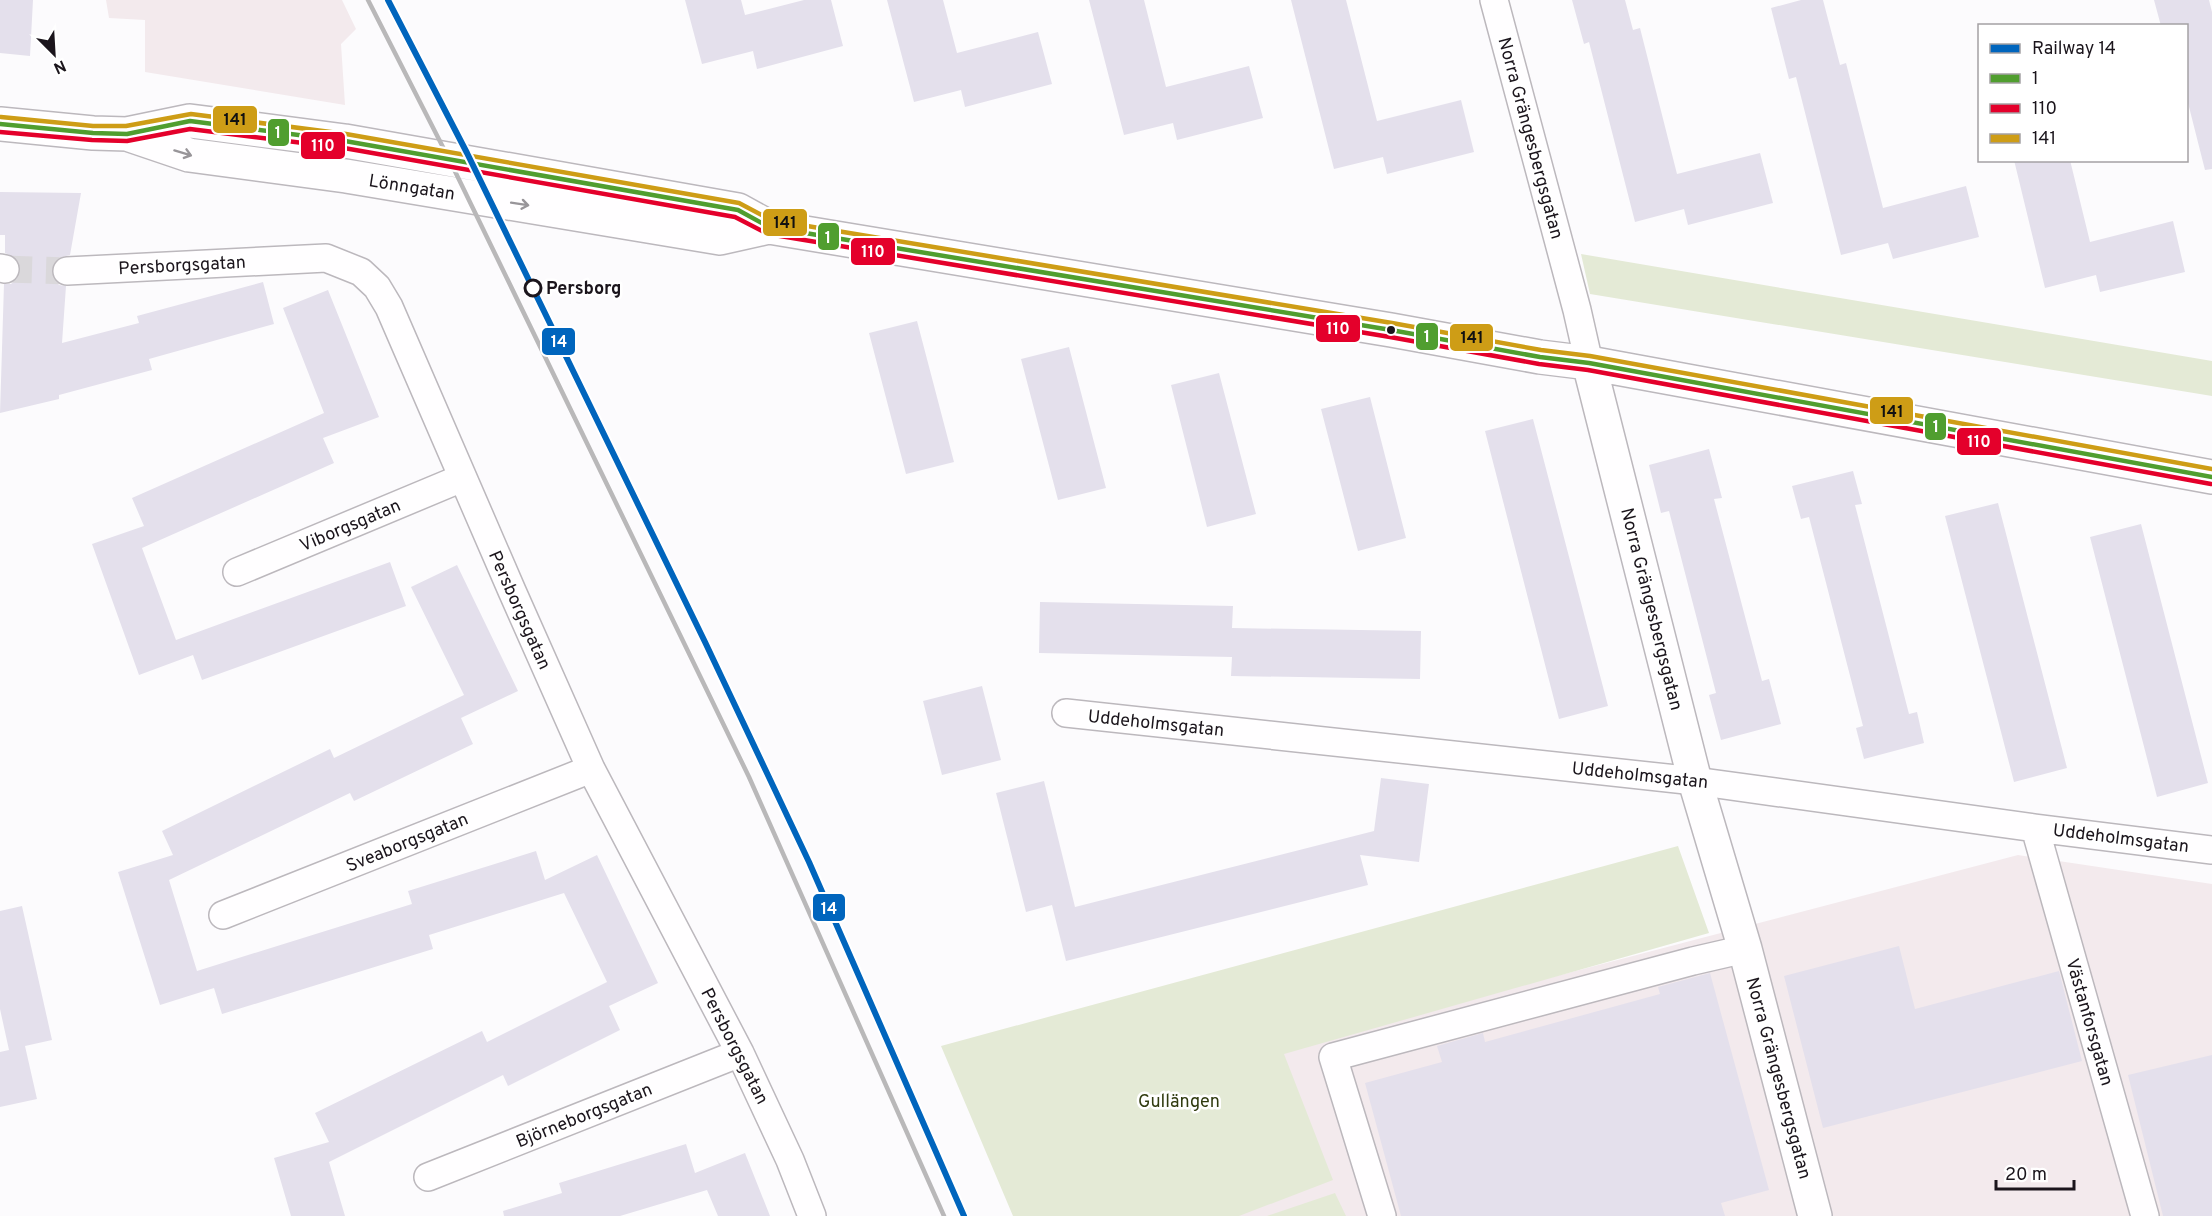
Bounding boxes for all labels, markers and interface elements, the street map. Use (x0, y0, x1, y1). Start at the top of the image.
north arrow (24, 24, 84, 84)
legend (1978, 24, 2188, 162)
street label: Norra Grängesbergsgatan (1492, 35, 1568, 242)
text: Railway 14 (2032, 38, 2116, 61)
text: N (50, 54, 69, 77)
text: 1 (2032, 68, 2039, 91)
text: 110 (2032, 98, 2057, 121)
line badge: 141 (212, 105, 258, 134)
text: 141 (223, 111, 247, 131)
line badge: 1 (267, 118, 290, 147)
text: 1 (275, 124, 281, 144)
text: 141 (2032, 128, 2056, 151)
line badge: 110 (300, 131, 346, 160)
text: 110 (311, 137, 335, 157)
one-way arrow (173, 148, 192, 159)
street label: Lönngatan (367, 170, 457, 207)
one-way arrow (510, 199, 530, 210)
line badge: 141 (762, 208, 808, 237)
text: 141 (773, 214, 797, 234)
line badge: 1 (817, 222, 840, 251)
text: 1 (825, 229, 831, 249)
line badge: 110 (850, 237, 896, 266)
text: 110 (861, 243, 885, 263)
street label: Persborgsgatan (118, 252, 246, 281)
place label: Persborg (546, 278, 622, 301)
marker: Persborg (524, 279, 542, 297)
line badge: 110 (1315, 314, 1361, 343)
text: 110 (1326, 320, 1350, 340)
line badge: 1 (1415, 322, 1439, 351)
line badge: 141 (1449, 323, 1494, 352)
unlabelled marker (1385, 324, 1397, 336)
line badge: 14 (541, 327, 576, 356)
text: 1 (1424, 328, 1430, 348)
text: 141 (1460, 329, 1484, 349)
text: 14 (551, 333, 567, 353)
line badge: 141 (1869, 396, 1914, 425)
text: 141 (1880, 403, 1904, 423)
line badge: 1 (1924, 412, 1947, 441)
text: 1 (1933, 418, 1939, 438)
line badge: 110 (1956, 427, 2002, 456)
text: 110 (1967, 433, 1991, 453)
street label: Viborgsgatan (297, 495, 405, 558)
street label: Norra Grängesbergsgatan (1614, 506, 1687, 713)
street label: Persborgsgatan (482, 548, 555, 674)
street label: Uddeholmsgatan (1087, 706, 1225, 743)
street label: Uddeholmsgatan (1571, 758, 1709, 795)
street label: Sveaborgsgatan (343, 808, 472, 878)
street label: Uddeholmsgatan (2051, 820, 2190, 859)
line badge: 14 (812, 893, 846, 922)
text: 14 (821, 900, 837, 920)
street label: Västanforsgatan (2059, 956, 2118, 1089)
street label: Norra Grängesbergsgatan (1740, 975, 1816, 1182)
street label: Persborgsgatan (694, 985, 773, 1109)
street label: Björneborgsgatan (513, 1079, 656, 1154)
park label: Gullängen (1138, 1091, 1220, 1114)
scale bar (1996, 1153, 2074, 1191)
text: 20 m (2005, 1164, 2047, 1187)

